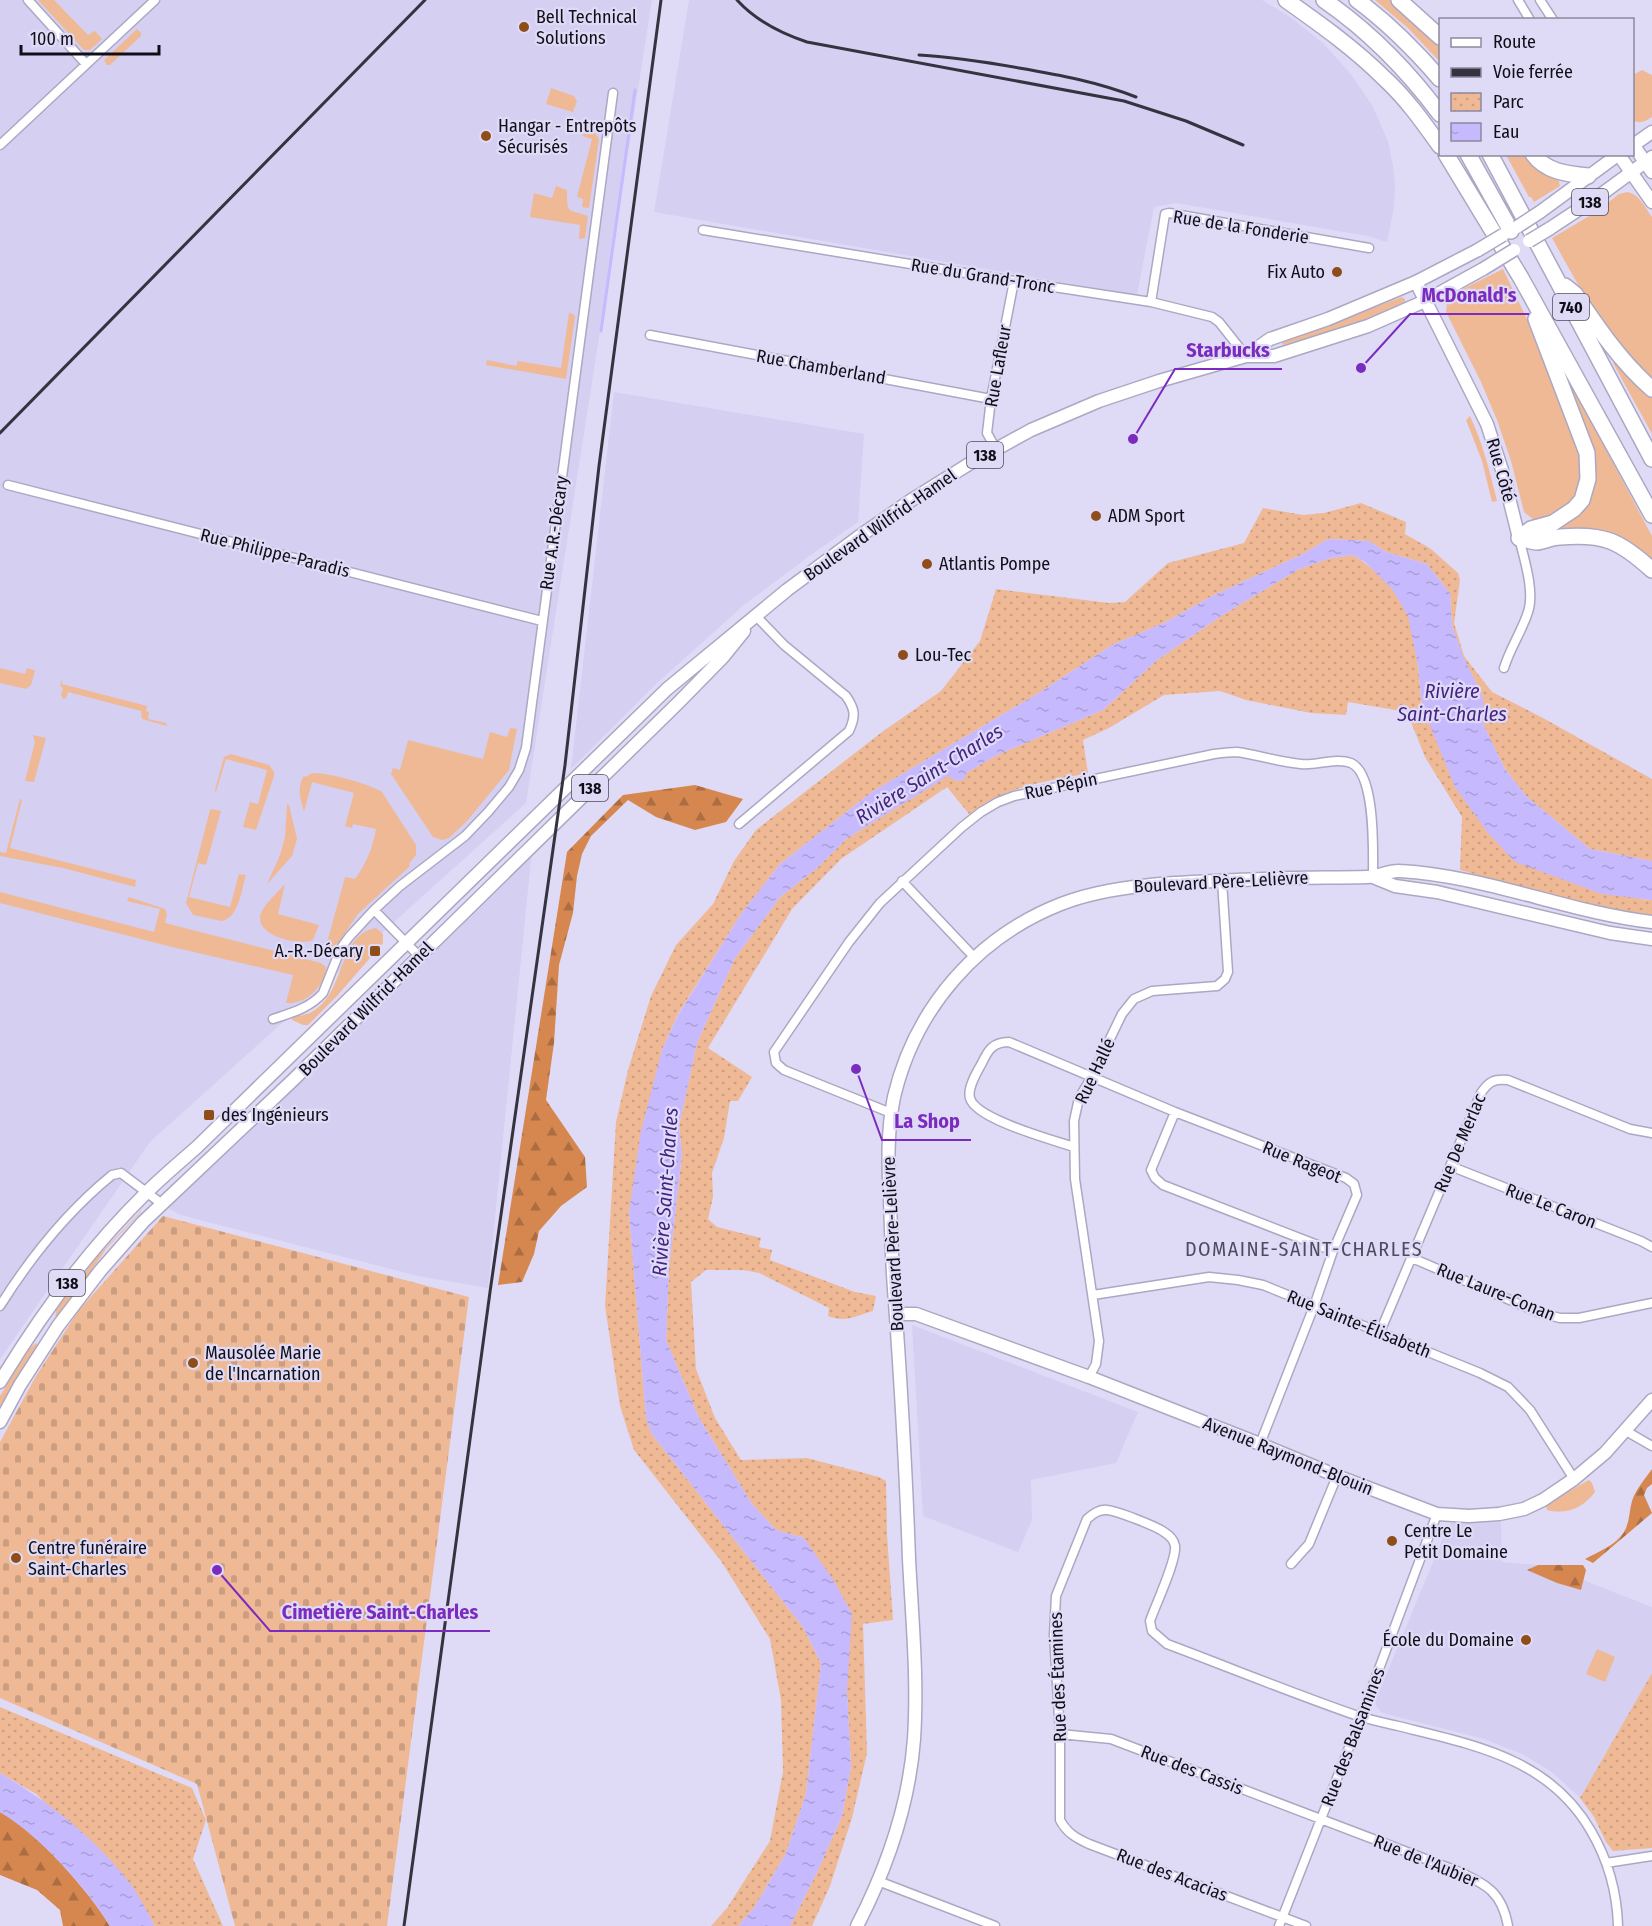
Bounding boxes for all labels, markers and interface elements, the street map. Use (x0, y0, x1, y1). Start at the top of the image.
place label: Bell Technical Solutions (536, 6, 637, 49)
scale bar (21, 18, 159, 56)
legend (1439, 18, 1634, 156)
marker: Bell Technical Solutions (517, 20, 531, 34)
text: 100 m (30, 28, 74, 50)
text: Route (1493, 31, 1536, 53)
text: Voie ferrée (1493, 61, 1573, 83)
text: Parc (1493, 91, 1524, 113)
place label: Hangar - Entrepôts Sécurisés (498, 115, 637, 158)
text: Eau (1493, 121, 1519, 143)
marker: Hangar - Entrepôts Sécurisés (479, 129, 493, 143)
road number: 138 (1572, 189, 1608, 215)
street label: Rue de la Fonderie (1171, 205, 1311, 249)
street label: Rue du Grand-Tronc (909, 254, 1057, 298)
place label: Fix Auto (1267, 261, 1325, 283)
marker: Fix Auto (1330, 265, 1344, 279)
callout: McDonald's (1410, 276, 1529, 314)
text: McDonald's (1421, 283, 1517, 307)
road number: 740 (1553, 294, 1589, 320)
street label: Rue Lafleur (980, 322, 1016, 409)
callout: Starbucks (1175, 331, 1282, 369)
text: Starbucks (1186, 338, 1270, 362)
street label: Rue Chamberland (755, 345, 887, 389)
street label: Rue Côté (1481, 436, 1521, 504)
road number: 138 (967, 442, 1003, 468)
street label: Boulevard Wilfrid-Hamel (800, 464, 961, 586)
street label: Rue A.R.-Décary (535, 474, 573, 592)
place label: ADM Sport (1108, 505, 1185, 527)
marker: ADM Sport (1089, 509, 1103, 523)
street label: Rue Philippe-Paradis (198, 524, 352, 582)
place label: Atlantis Pompe (939, 553, 1050, 575)
marker: Atlantis Pompe (920, 557, 934, 571)
place label: Lou-Tec (915, 644, 971, 666)
marker: Lou-Tec (896, 648, 910, 662)
water label: Rivière Saint-Charles (1396, 679, 1507, 726)
water label: Rivière Saint-Charles (851, 719, 1008, 829)
street label: Rue Pépin (1023, 768, 1099, 804)
road number: 138 (572, 775, 608, 801)
street label: Boulevard Père-Lelièvre (1133, 866, 1309, 898)
street label: Boulevard Wilfrid-Hamel (294, 937, 438, 1081)
place label: A.-R.-Décary (275, 940, 363, 962)
marker: A.-R.-Décary (368, 944, 382, 958)
street label: Rue Hallé (1070, 1034, 1120, 1107)
street label: Rue De Merlac (1429, 1090, 1491, 1196)
callout: La Shop (882, 1102, 971, 1140)
place label: des Ingénieurs (221, 1104, 329, 1126)
water label: Rivière Saint-Charles (647, 1106, 683, 1277)
marker: des Ingénieurs (202, 1108, 216, 1122)
text: La Shop (894, 1109, 960, 1133)
street label: Rue Rageot (1259, 1136, 1345, 1188)
street label: Boulevard Père-Lelièvre (877, 1156, 909, 1332)
street label: Rue Le Caron (1502, 1179, 1600, 1233)
district label: DOMAINE-SAINT-CHARLES (1185, 1237, 1423, 1261)
street label: Rue Laure-Conan (1434, 1258, 1558, 1326)
road number: 138 (49, 1270, 85, 1296)
street label: Rue Sainte-Élisabeth (1284, 1284, 1434, 1363)
place label: Mausolée Marie de l'Incarnation (205, 1342, 321, 1385)
marker: Mausolée Marie de l'Incarnation (186, 1356, 200, 1370)
street label: Avenue Raymond-Blouin (1200, 1412, 1376, 1500)
place label: Centre Le Petit Domaine (1404, 1520, 1508, 1563)
marker: Centre Le Petit Domaine (1385, 1534, 1399, 1548)
place label: Centre funéraire Saint-Charles (28, 1537, 147, 1580)
marker: Centre funéraire Saint-Charles (9, 1551, 23, 1565)
callout: Cimetière Saint-Charles (270, 1593, 490, 1631)
text: Cimetière Saint-Charles (282, 1600, 478, 1624)
street label: Rue des Étamines (1044, 1611, 1071, 1742)
place label: École du Domaine (1383, 1628, 1514, 1651)
marker: École du Domaine (1519, 1633, 1533, 1647)
street label: Rue des Balsamines (1316, 1664, 1390, 1810)
street label: Rue des Cassis (1138, 1740, 1247, 1800)
street label: Rue de l'Aubier (1370, 1830, 1482, 1892)
street label: Rue des Acacias (1113, 1844, 1231, 1906)

